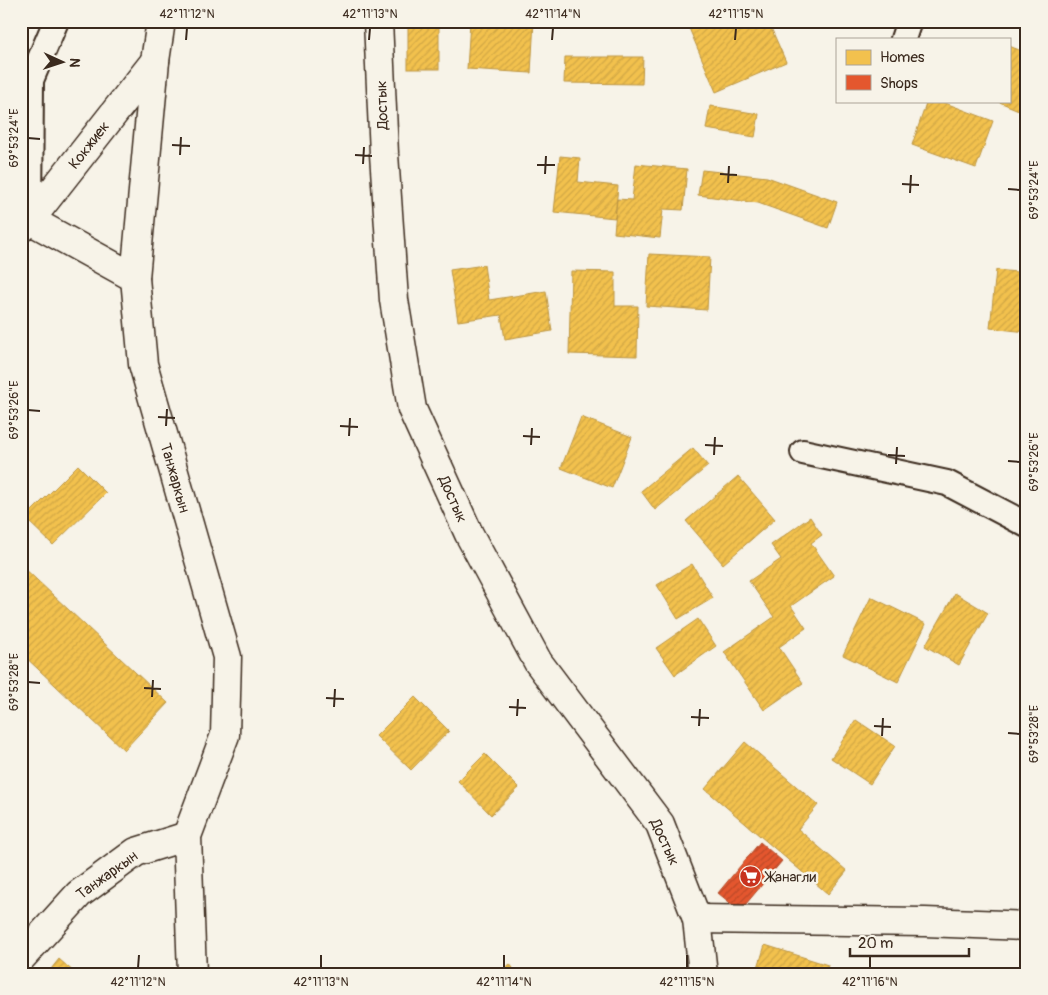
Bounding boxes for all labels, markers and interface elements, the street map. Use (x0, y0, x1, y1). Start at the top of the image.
text: 42°11'12"N (159, 7, 215, 22)
text: 42°11'13"N (342, 7, 398, 22)
text: 42°11'14"N (525, 7, 581, 22)
text: 42°11'15"N (709, 7, 763, 22)
north arrow (38, 38, 88, 88)
legend (836, 38, 1010, 102)
text: Homes (880, 48, 925, 67)
text: N (66, 57, 83, 68)
text: Shops (880, 74, 918, 93)
street label: Достык (372, 80, 393, 131)
text: 69°53'24"E (7, 109, 22, 167)
street label: Кокжиек (65, 117, 114, 173)
text: 69°53'24"E (1027, 161, 1042, 219)
text: 69°53'26"E (7, 381, 22, 439)
text: 69°53'26"E (1027, 433, 1042, 491)
street label: Танжаркын (156, 441, 193, 515)
street label: Достык (433, 472, 471, 526)
text: 69°53'28"E (7, 653, 22, 711)
text: 69°53'28"E (1027, 705, 1042, 763)
street label: Достык (645, 815, 684, 869)
street label: Танжаркын (73, 847, 142, 904)
supermarket icon: Жанагли (738, 865, 762, 889)
place label: Жанагли (764, 868, 816, 887)
scale bar (850, 925, 969, 957)
text: 20 m (858, 934, 893, 953)
text: 42°11'12"N (110, 975, 166, 990)
text: 42°11'13"N (293, 975, 349, 990)
text: 42°11'14"N (476, 975, 532, 990)
text: 42°11'15"N (660, 975, 714, 990)
text: 42°11'16"N (842, 975, 898, 990)

